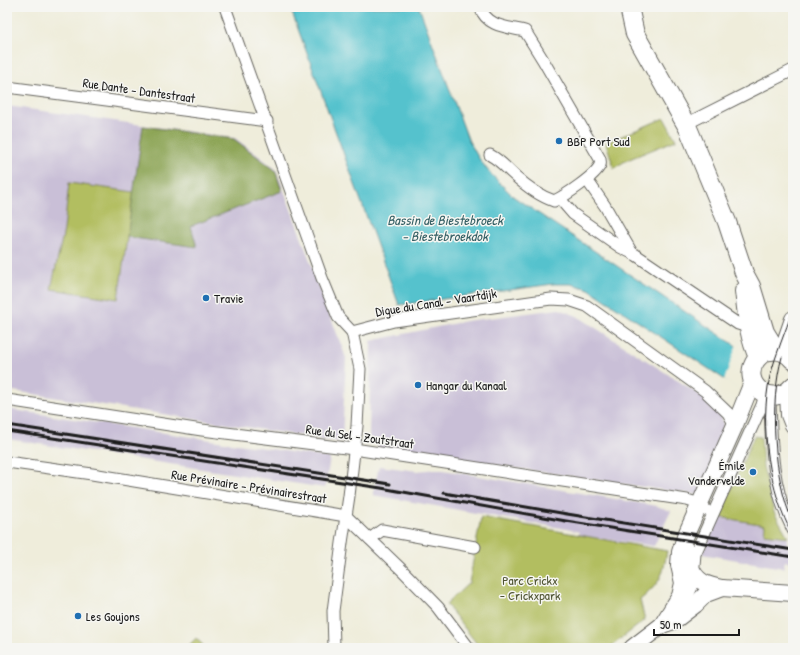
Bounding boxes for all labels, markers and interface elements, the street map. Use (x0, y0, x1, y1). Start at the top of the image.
street label: Rue Dante - Dantestraat (82, 73, 197, 107)
place label: BBP Port Sud (567, 132, 630, 150)
marker: BBP Port Sud (554, 136, 564, 146)
water label: Bassin de Biestebroeck - Biestebroekdok (387, 210, 504, 245)
street label: Digue du Canal - Vaartdijk (374, 283, 499, 320)
place label: Travie (214, 289, 243, 307)
marker: Travie (201, 293, 211, 303)
place label: Hangar du Kanaal (426, 376, 507, 394)
marker: Hangar du Kanaal (413, 380, 423, 390)
street label: Rue du Sel - Zoutstraat (305, 420, 416, 453)
place label: Émile Vandervelde (687, 456, 745, 489)
street label: Rue Prévinaire - Prévinairestraat (170, 465, 328, 507)
marker: Émile Vandervelde (748, 467, 758, 477)
park label: Parc Crickx - Crickxpark (500, 571, 561, 604)
place label: Les Goujons (86, 607, 140, 625)
marker: Les Goujons (73, 611, 83, 621)
scale bar (654, 611, 739, 637)
text: 50 m (660, 616, 681, 633)

